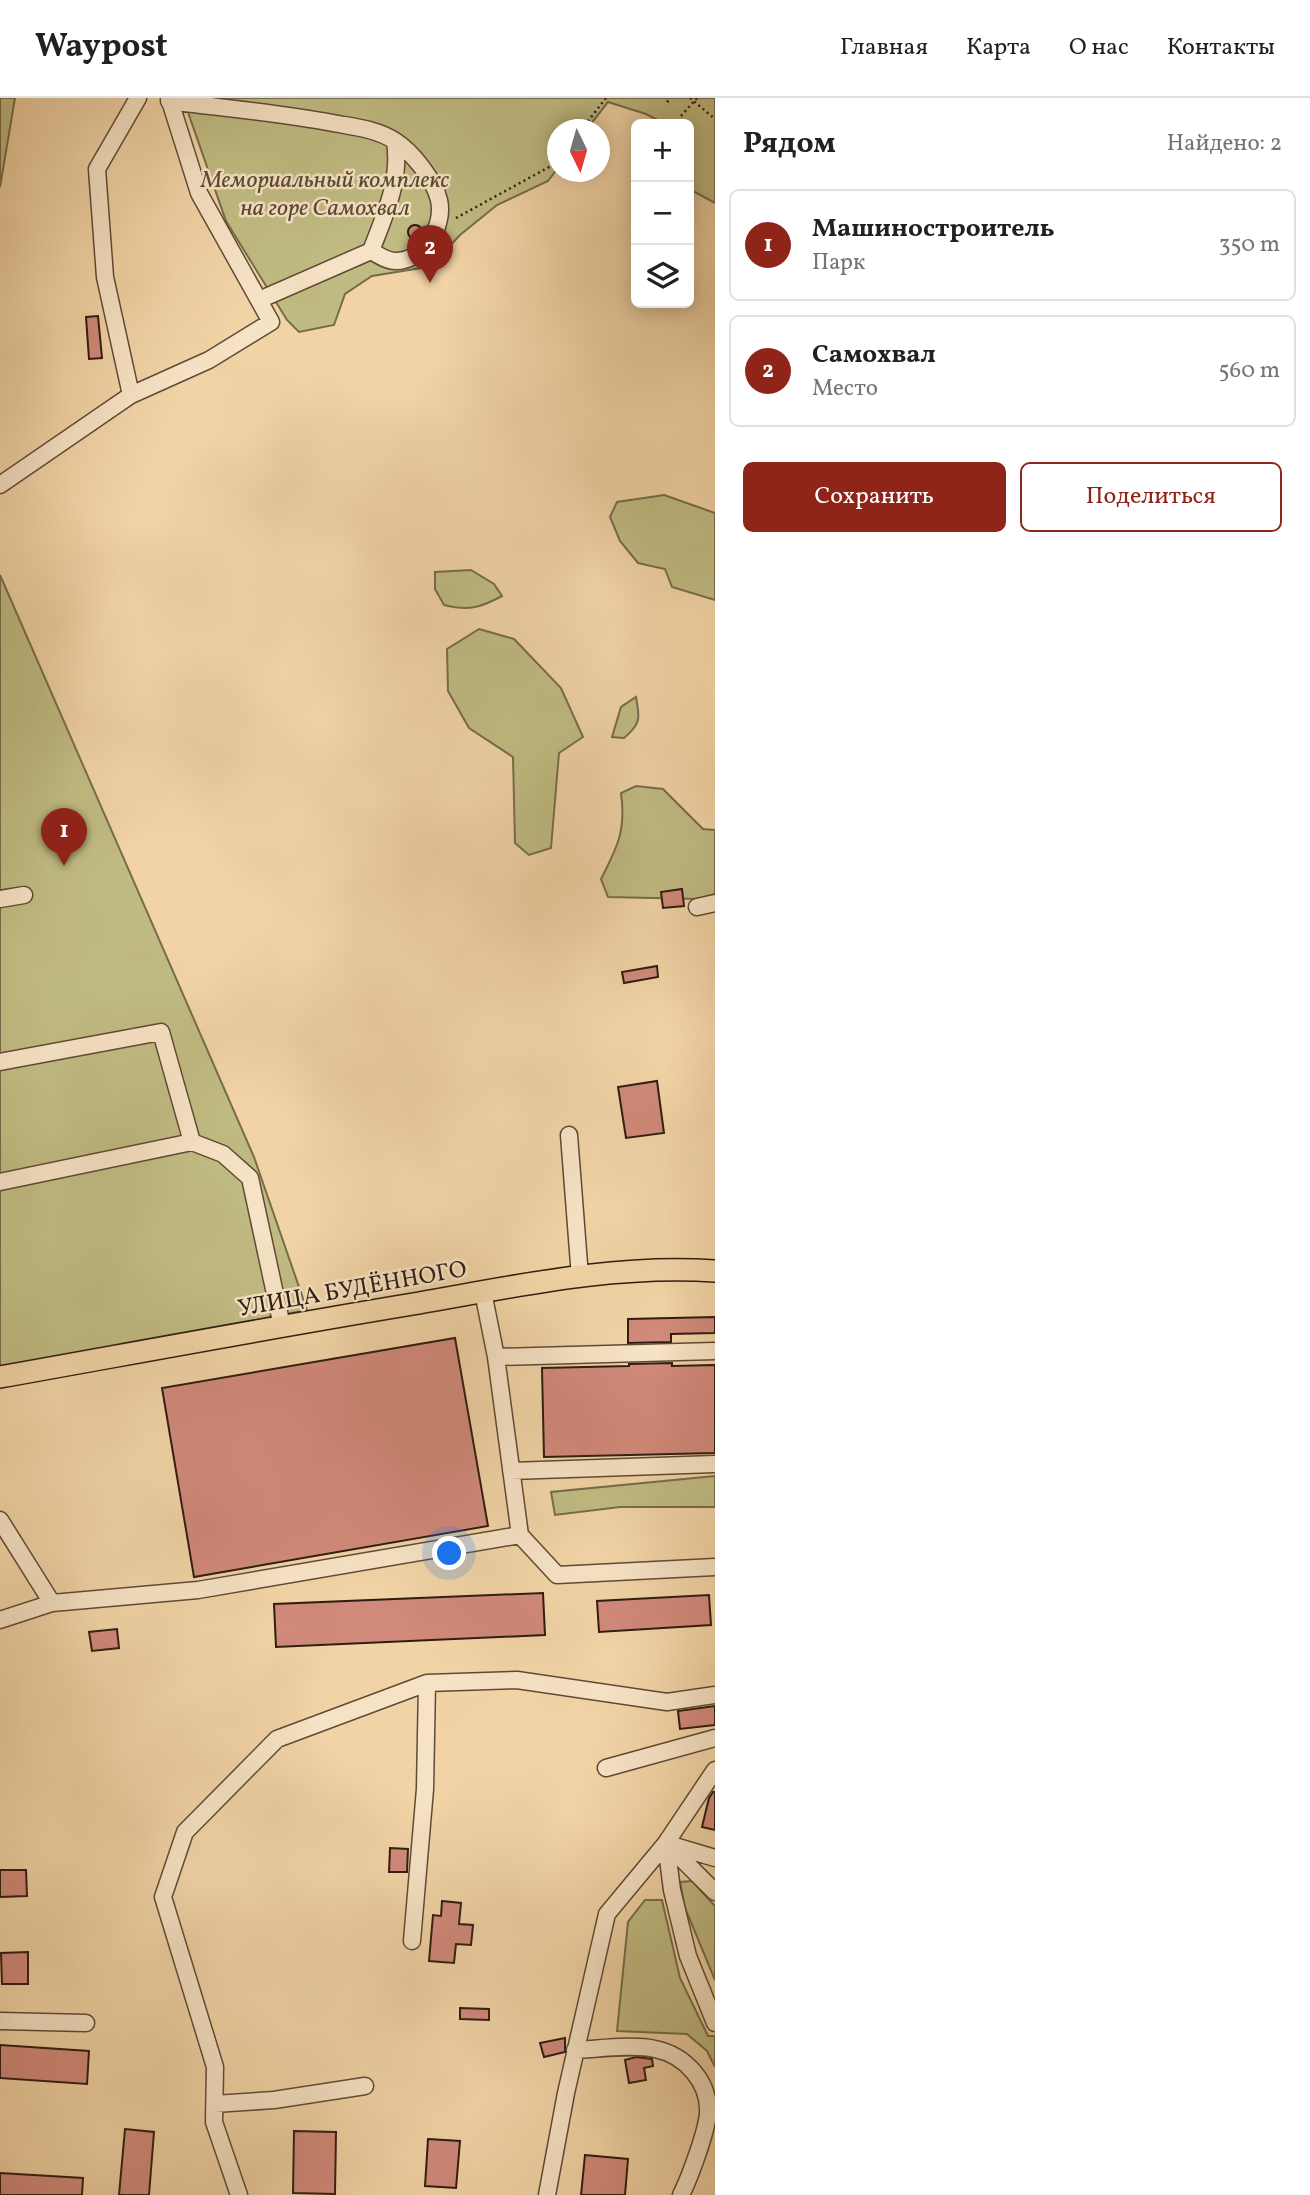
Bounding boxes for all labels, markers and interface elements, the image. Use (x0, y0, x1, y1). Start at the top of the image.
text: Waypost (35, 25, 168, 71)
text: Главная (840, 31, 928, 65)
text: Карта (966, 31, 1031, 65)
text: О нас (1069, 31, 1129, 65)
text: Контакты (1167, 31, 1275, 65)
north arrow (547, 119, 610, 182)
map controls (631, 119, 694, 308)
button: + (631, 119, 694, 182)
text: Рядом (743, 123, 836, 165)
text: Найдено: 2 (1167, 128, 1282, 160)
park label: Мемориальный комплекс на горе Самохвал (200, 164, 450, 226)
button: − (631, 182, 694, 245)
text: Машиностроитель (812, 211, 1055, 247)
pin: 2 (407, 225, 453, 283)
text: 1 (763, 229, 773, 261)
text: 350 m (1219, 229, 1280, 261)
button: layers (631, 245, 694, 308)
text: Парк (812, 247, 865, 279)
text: Самохвал (812, 337, 936, 373)
text: 2 (762, 355, 774, 387)
text: 560 m (1219, 355, 1280, 387)
text: Место (812, 373, 878, 405)
button: Сохранить (743, 462, 1006, 532)
button: Поделиться (1020, 462, 1282, 532)
pin: 1 (41, 808, 87, 866)
street label: УЛИЦА БУДЁННОГО (235, 1253, 469, 1327)
your location (432, 1536, 466, 1570)

